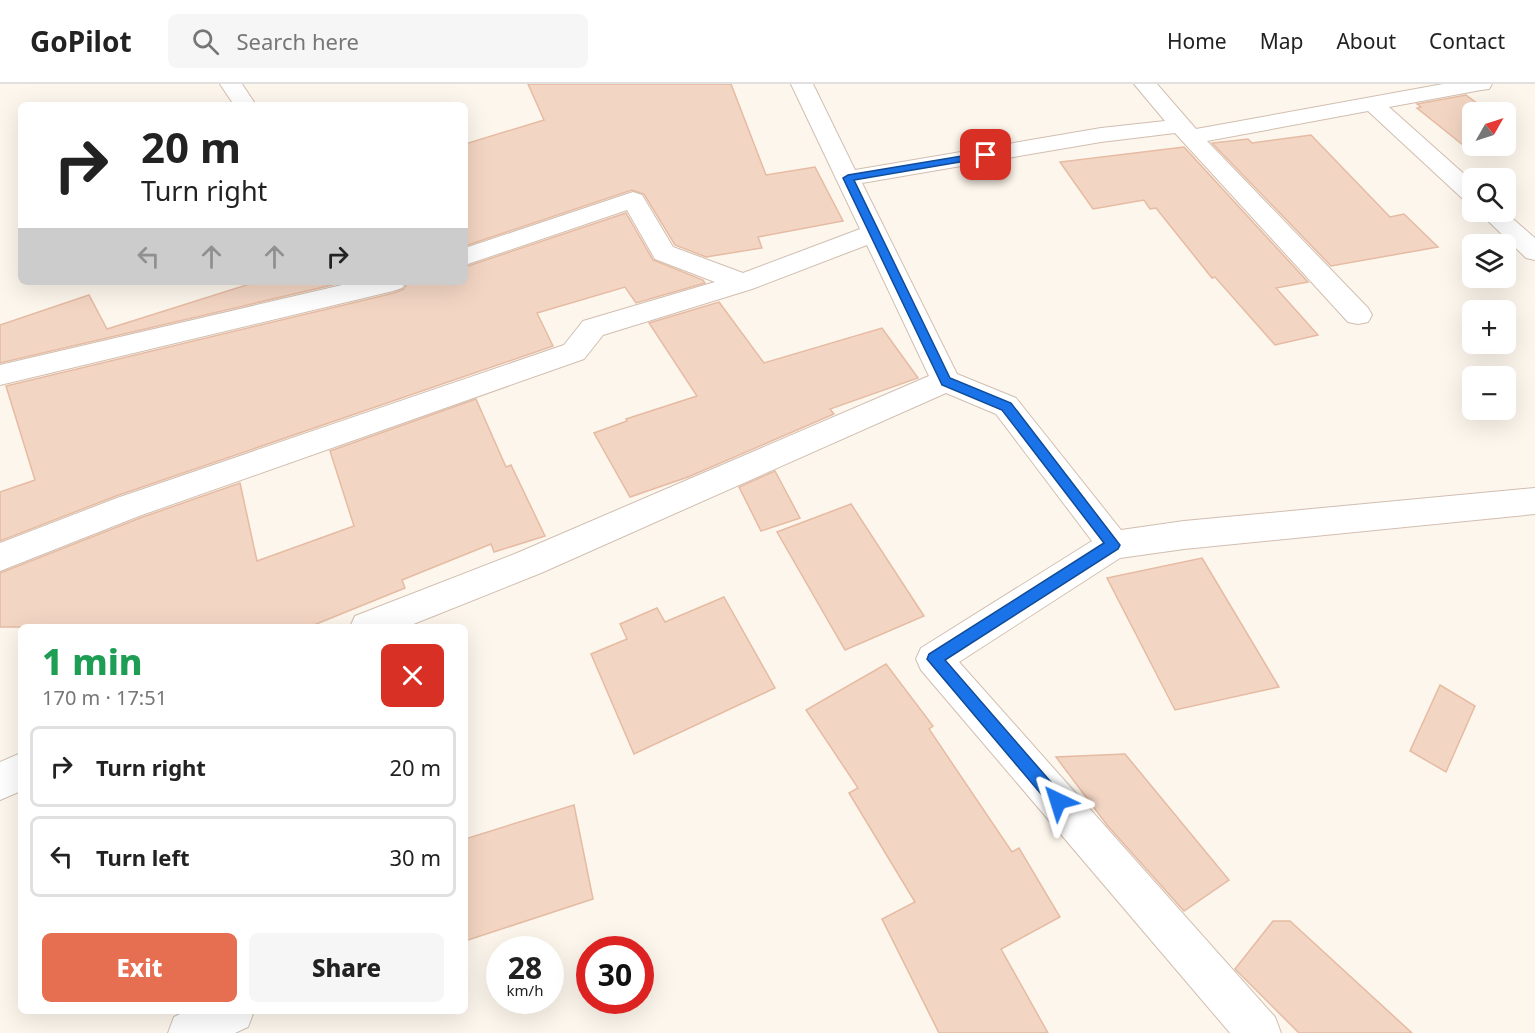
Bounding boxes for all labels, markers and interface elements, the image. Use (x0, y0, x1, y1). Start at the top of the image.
search box (168, 14, 588, 68)
text: GoPilot (30, 22, 132, 60)
icon: search (189, 25, 222, 58)
text: Search here (237, 26, 359, 56)
text: Home (1167, 27, 1227, 55)
text: Map (1260, 27, 1303, 55)
text: About (1336, 27, 1396, 55)
text: Contact (1429, 27, 1505, 55)
north arrow (1462, 102, 1516, 156)
map controls (1462, 102, 1516, 420)
text: 20 m (141, 118, 241, 175)
icon: right (42, 126, 120, 204)
pin (960, 129, 1011, 180)
icon: arrive (969, 138, 1002, 171)
button: search (1462, 168, 1516, 222)
text: Turn right (141, 172, 267, 209)
button: layers (1462, 234, 1516, 288)
icon: left (132, 240, 165, 273)
icon: ahead (195, 240, 228, 273)
icon: ahead (258, 240, 291, 273)
icon: right (321, 240, 354, 273)
button: + (1462, 300, 1516, 354)
button: − (1462, 366, 1516, 420)
text: 1 min (42, 637, 143, 686)
button: close (381, 644, 444, 707)
text: 170 m · 17:51 (42, 684, 167, 711)
icon: right (45, 750, 78, 783)
text: Turn right (96, 752, 206, 782)
text: 20 m (390, 752, 441, 782)
position arrow (1026, 769, 1090, 833)
icon: left (45, 840, 78, 873)
text: Turn left (96, 842, 190, 872)
text: 30 m (390, 842, 441, 872)
button: Exit (42, 933, 237, 1002)
button: Share (249, 933, 444, 1002)
speed limit sign: 30 (576, 936, 654, 1014)
text: 28 (508, 947, 542, 988)
text: km/h (507, 980, 543, 1000)

